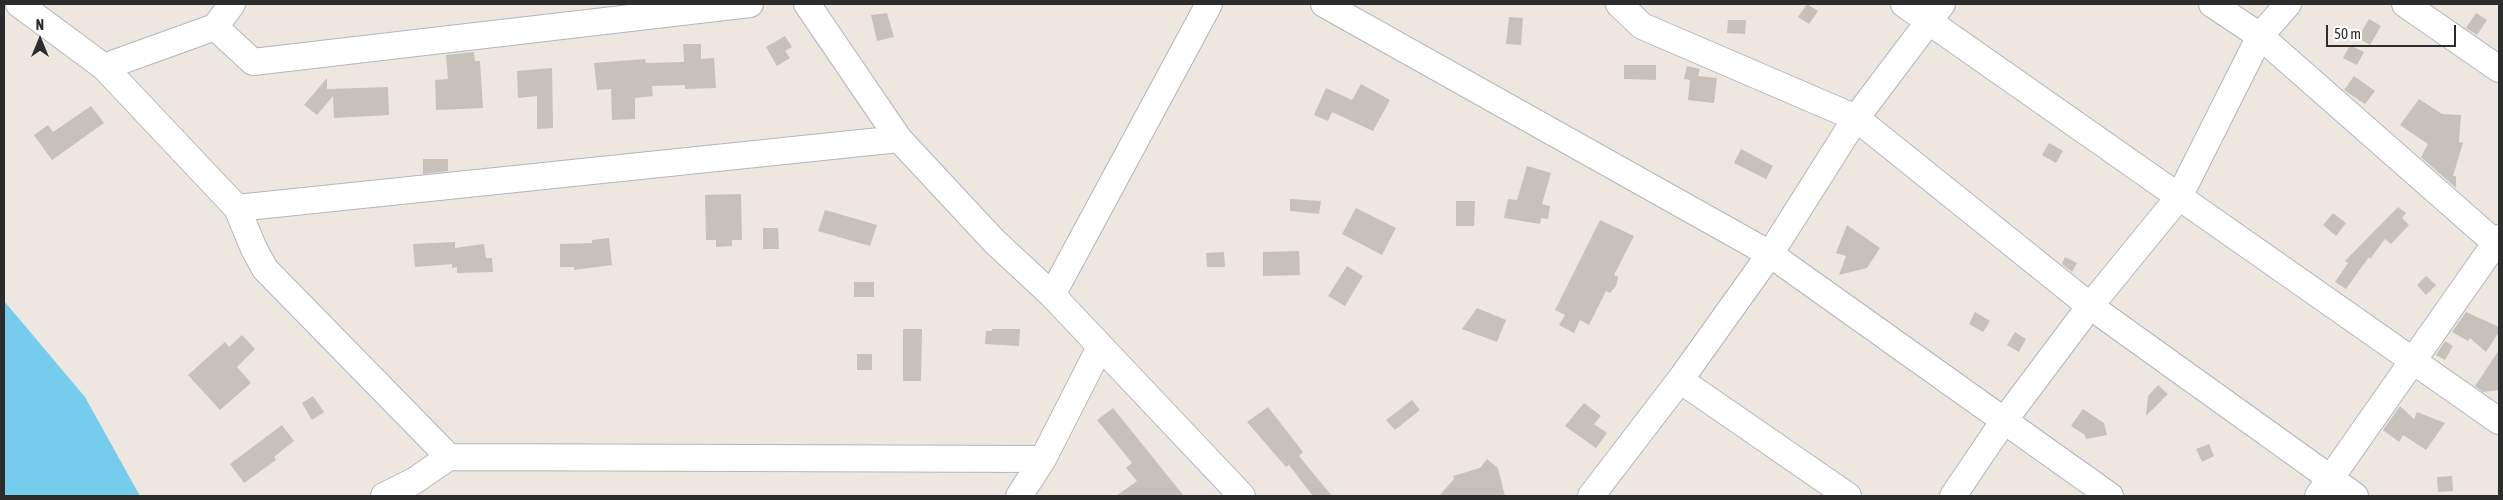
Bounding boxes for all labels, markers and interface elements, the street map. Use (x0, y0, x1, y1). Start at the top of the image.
north arrow (15, 15, 65, 65)
scale bar (2328, 15, 2458, 47)
text: N (36, 17, 44, 33)
text: 50 m (2334, 25, 2361, 42)

